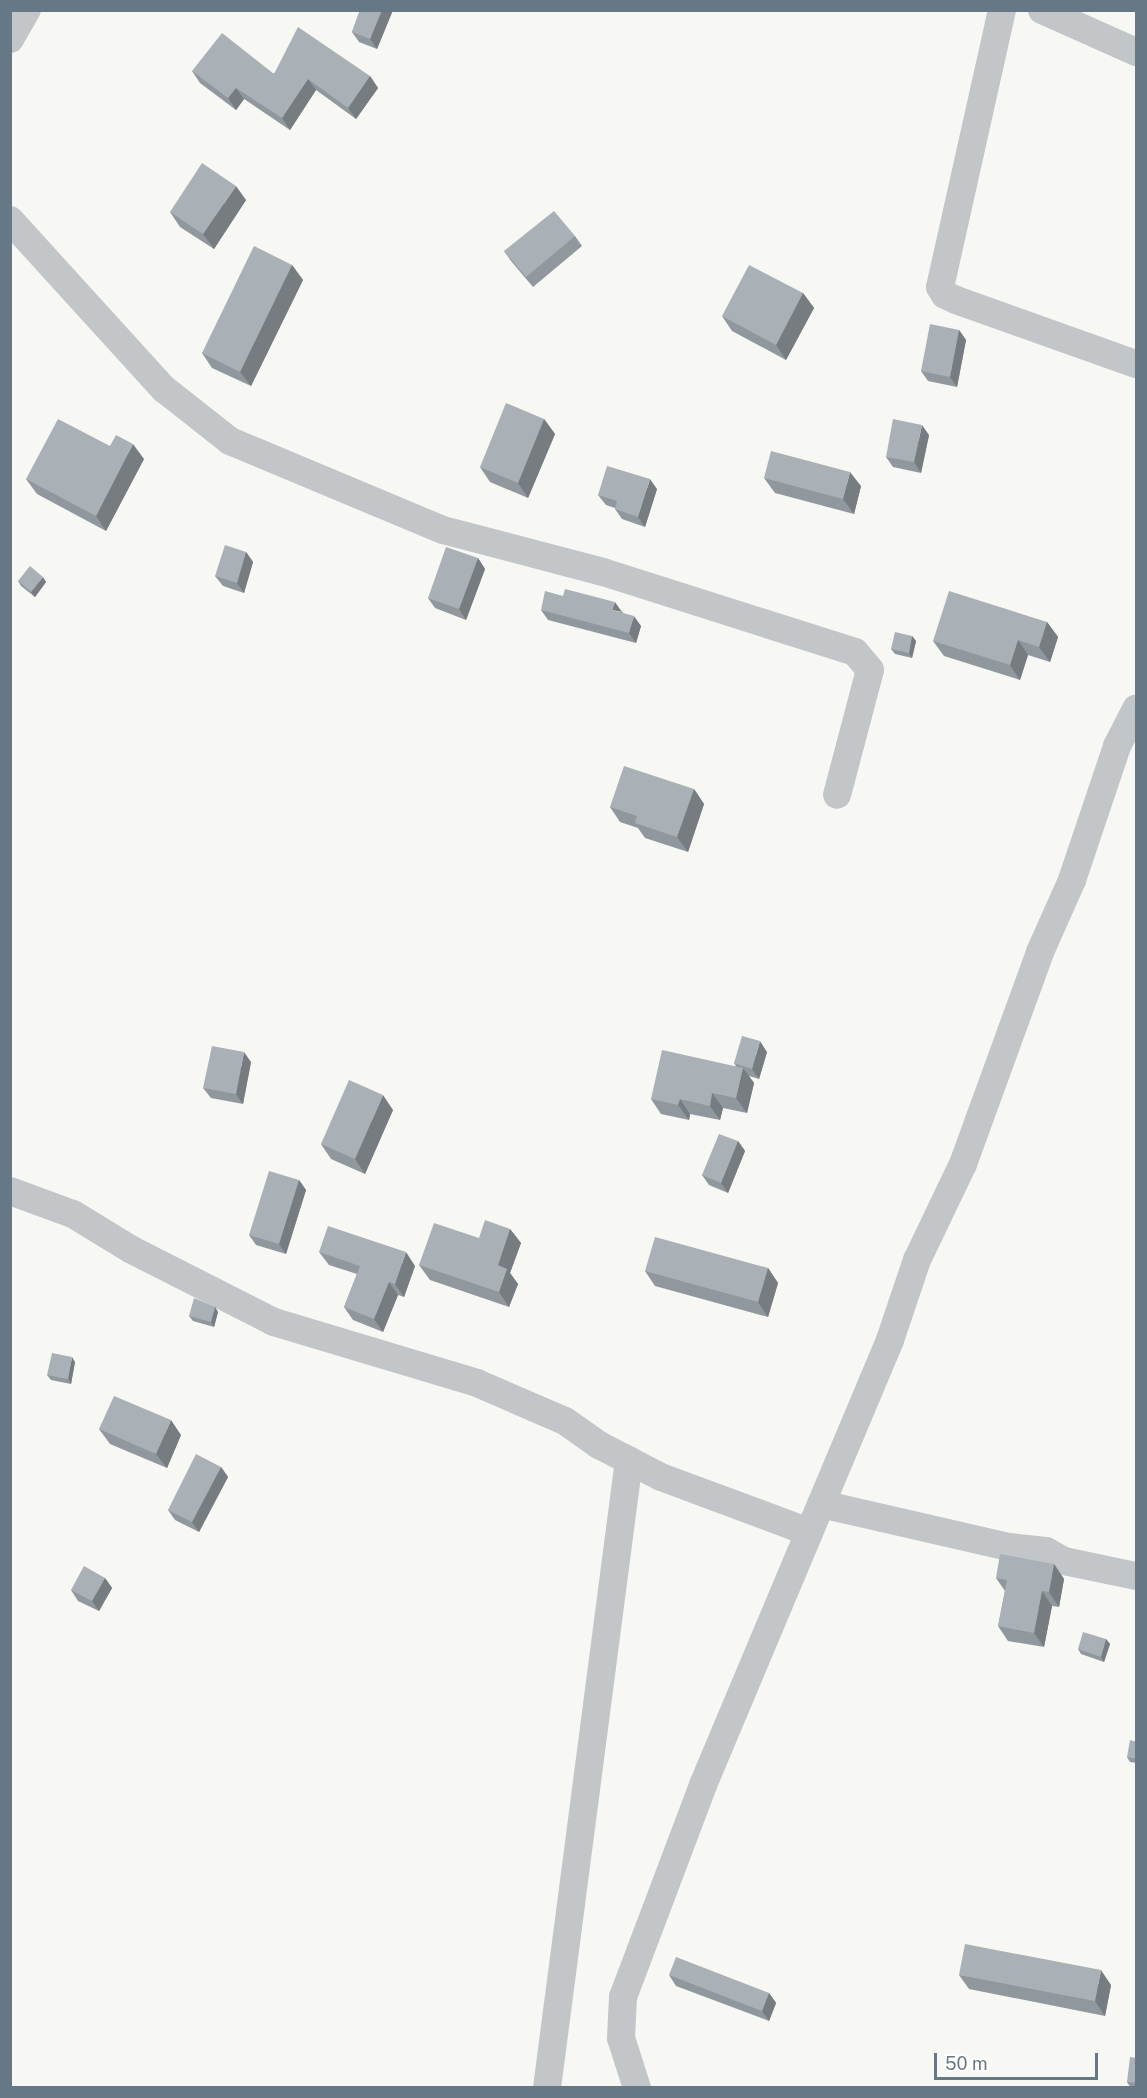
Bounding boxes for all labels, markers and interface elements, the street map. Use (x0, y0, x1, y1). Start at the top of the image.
scale bar (937, 2041, 1100, 2079)
text: 50 m (945, 2053, 988, 2074)

